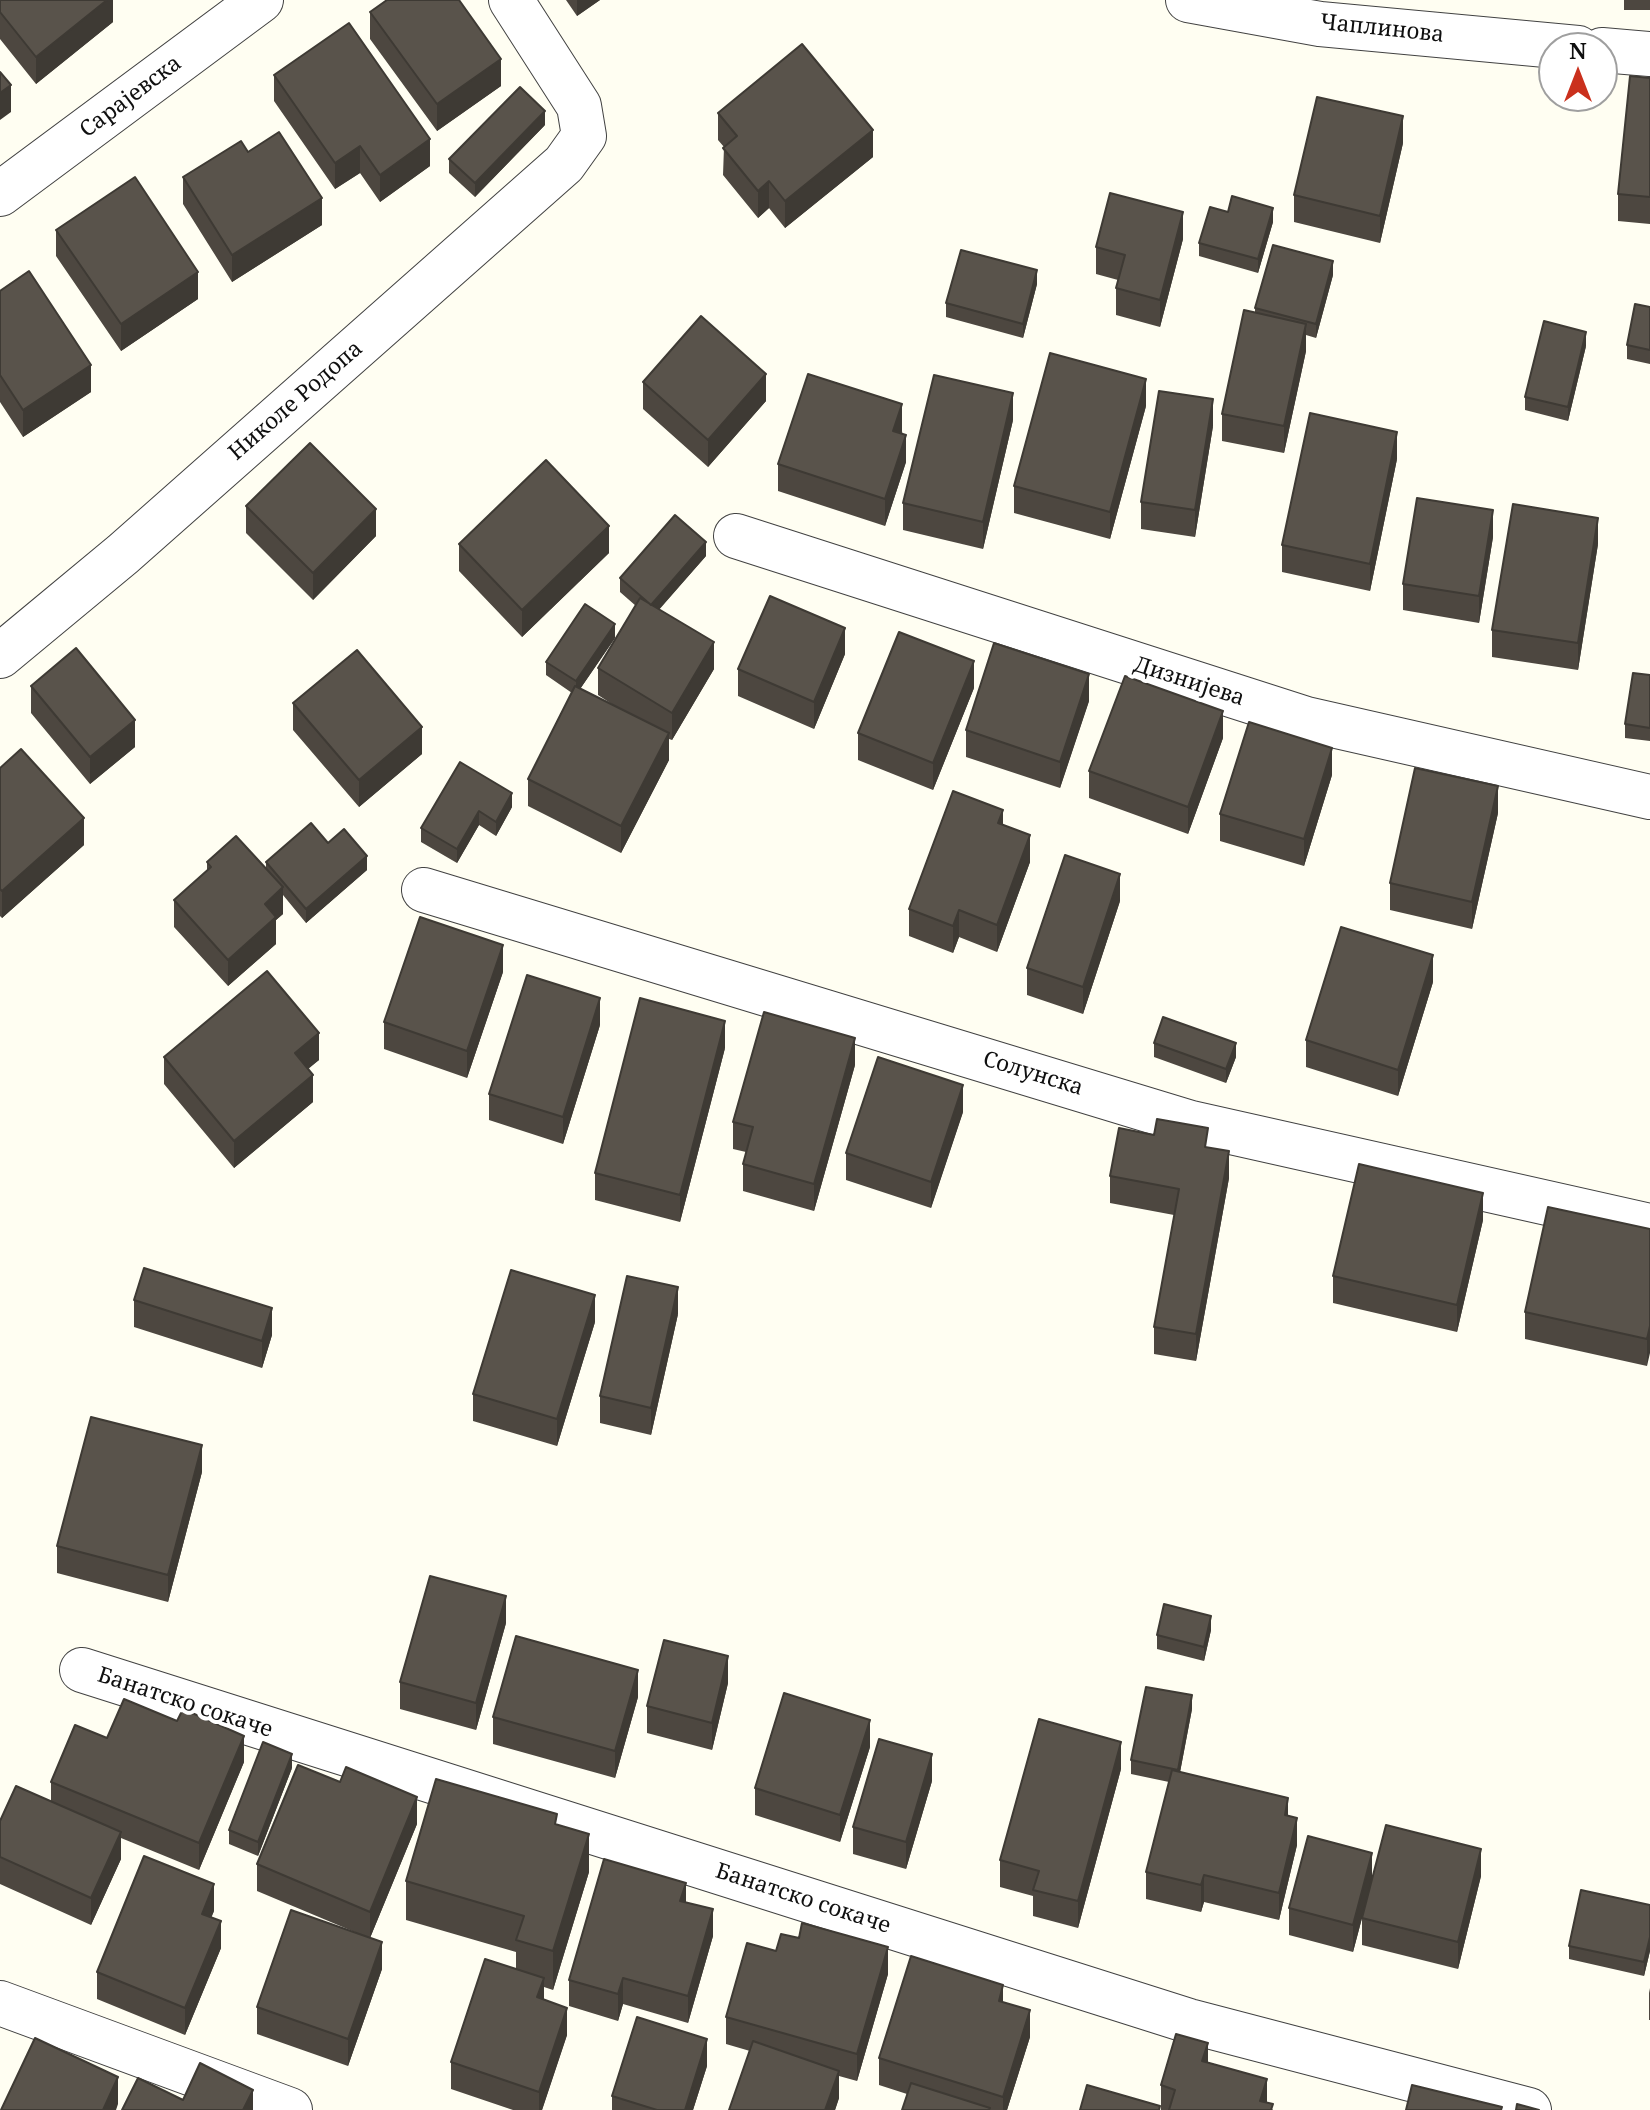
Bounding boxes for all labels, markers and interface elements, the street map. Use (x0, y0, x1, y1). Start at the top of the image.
street label: Чаплинова (1319, 9, 1445, 49)
north arrow (1538, 32, 1618, 112)
text: N (1569, 35, 1587, 65)
street label: Сарајевска (75, 50, 187, 144)
street label: Николе Родопа (224, 336, 368, 466)
street label: Дизнијева (1130, 652, 1248, 712)
street label: Солунска (980, 1046, 1086, 1102)
street label: Банатско сокаче (94, 1662, 276, 1744)
street label: Банатско сокаче (712, 1858, 894, 1940)

